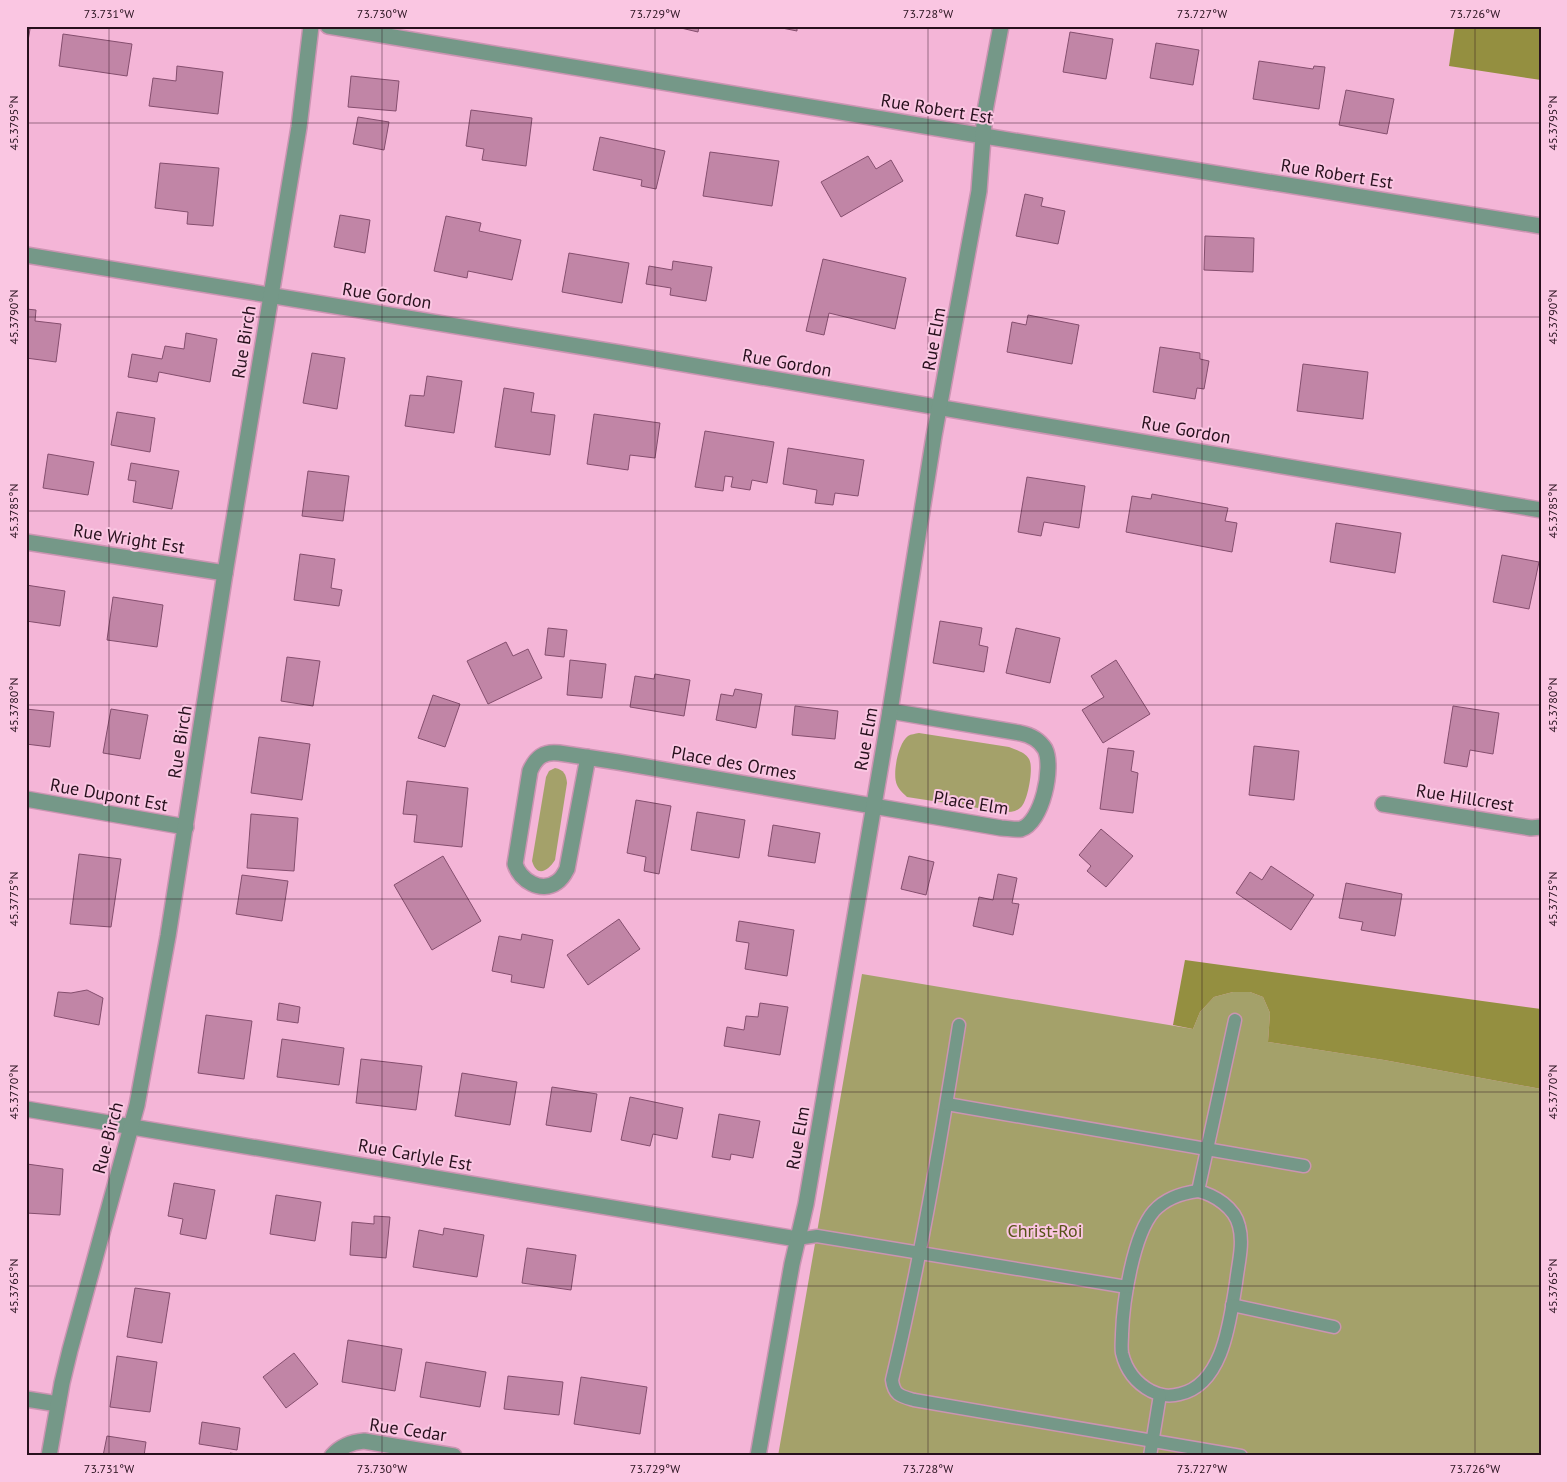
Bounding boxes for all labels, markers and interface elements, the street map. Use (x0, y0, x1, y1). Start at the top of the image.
text: 73.731°W (84, 6, 134, 21)
text: 73.730°W (357, 6, 407, 21)
text: 73.729°W (630, 6, 680, 21)
text: 73.728°W (903, 6, 953, 21)
text: 73.727°W (1177, 6, 1227, 21)
text: 73.726°W (1450, 6, 1500, 21)
street label: Rue Robert Est (879, 88, 995, 129)
text: 45.3795°N (6, 96, 21, 150)
text: 45.3795°N (1545, 96, 1560, 150)
street label: Rue Robert Est (1279, 153, 1395, 194)
street label: Rue Gordon (341, 277, 433, 314)
text: 45.3790°N (6, 290, 21, 344)
text: 45.3790°N (1545, 290, 1560, 344)
street label: Rue Birch (226, 304, 261, 380)
street label: Rue Elm (917, 306, 950, 372)
street label: Rue Gordon (741, 343, 833, 382)
street label: Rue Gordon (1140, 410, 1232, 449)
text: 45.3785°N (6, 484, 21, 538)
text: 45.3785°N (1545, 484, 1560, 538)
street label: Rue Wright Est (72, 518, 187, 559)
text: 45.3780°N (6, 678, 21, 732)
text: 45.3780°N (1545, 678, 1560, 732)
street label: Rue Birch (162, 704, 197, 780)
street label: Rue Elm (849, 706, 882, 772)
street label: Place des Ormes (670, 740, 799, 785)
street label: Rue Dupont Est (48, 773, 170, 816)
street label: Rue Hillcrest (1415, 778, 1516, 817)
street label: Place Elm (932, 785, 1010, 820)
text: 45.3775°N (6, 872, 21, 926)
text: 45.3775°N (1545, 872, 1560, 926)
text: 45.3770°N (6, 1065, 21, 1119)
text: 45.3770°N (1545, 1065, 1560, 1119)
street label: Rue Birch (87, 1099, 128, 1176)
street label: Rue Elm (781, 1105, 814, 1171)
street label: Rue Carlyle Est (356, 1133, 474, 1176)
park label: Christ-Roi (1008, 1219, 1082, 1242)
text: 45.3765°N (6, 1259, 21, 1313)
text: 45.3765°N (1545, 1259, 1560, 1313)
street label: Rue Cedar (368, 1413, 448, 1446)
text: 73.731°W (84, 1461, 134, 1476)
text: 73.730°W (357, 1461, 407, 1476)
text: 73.729°W (630, 1461, 680, 1476)
text: 73.728°W (903, 1461, 953, 1476)
text: 73.727°W (1177, 1461, 1227, 1476)
text: 73.726°W (1450, 1461, 1500, 1476)

